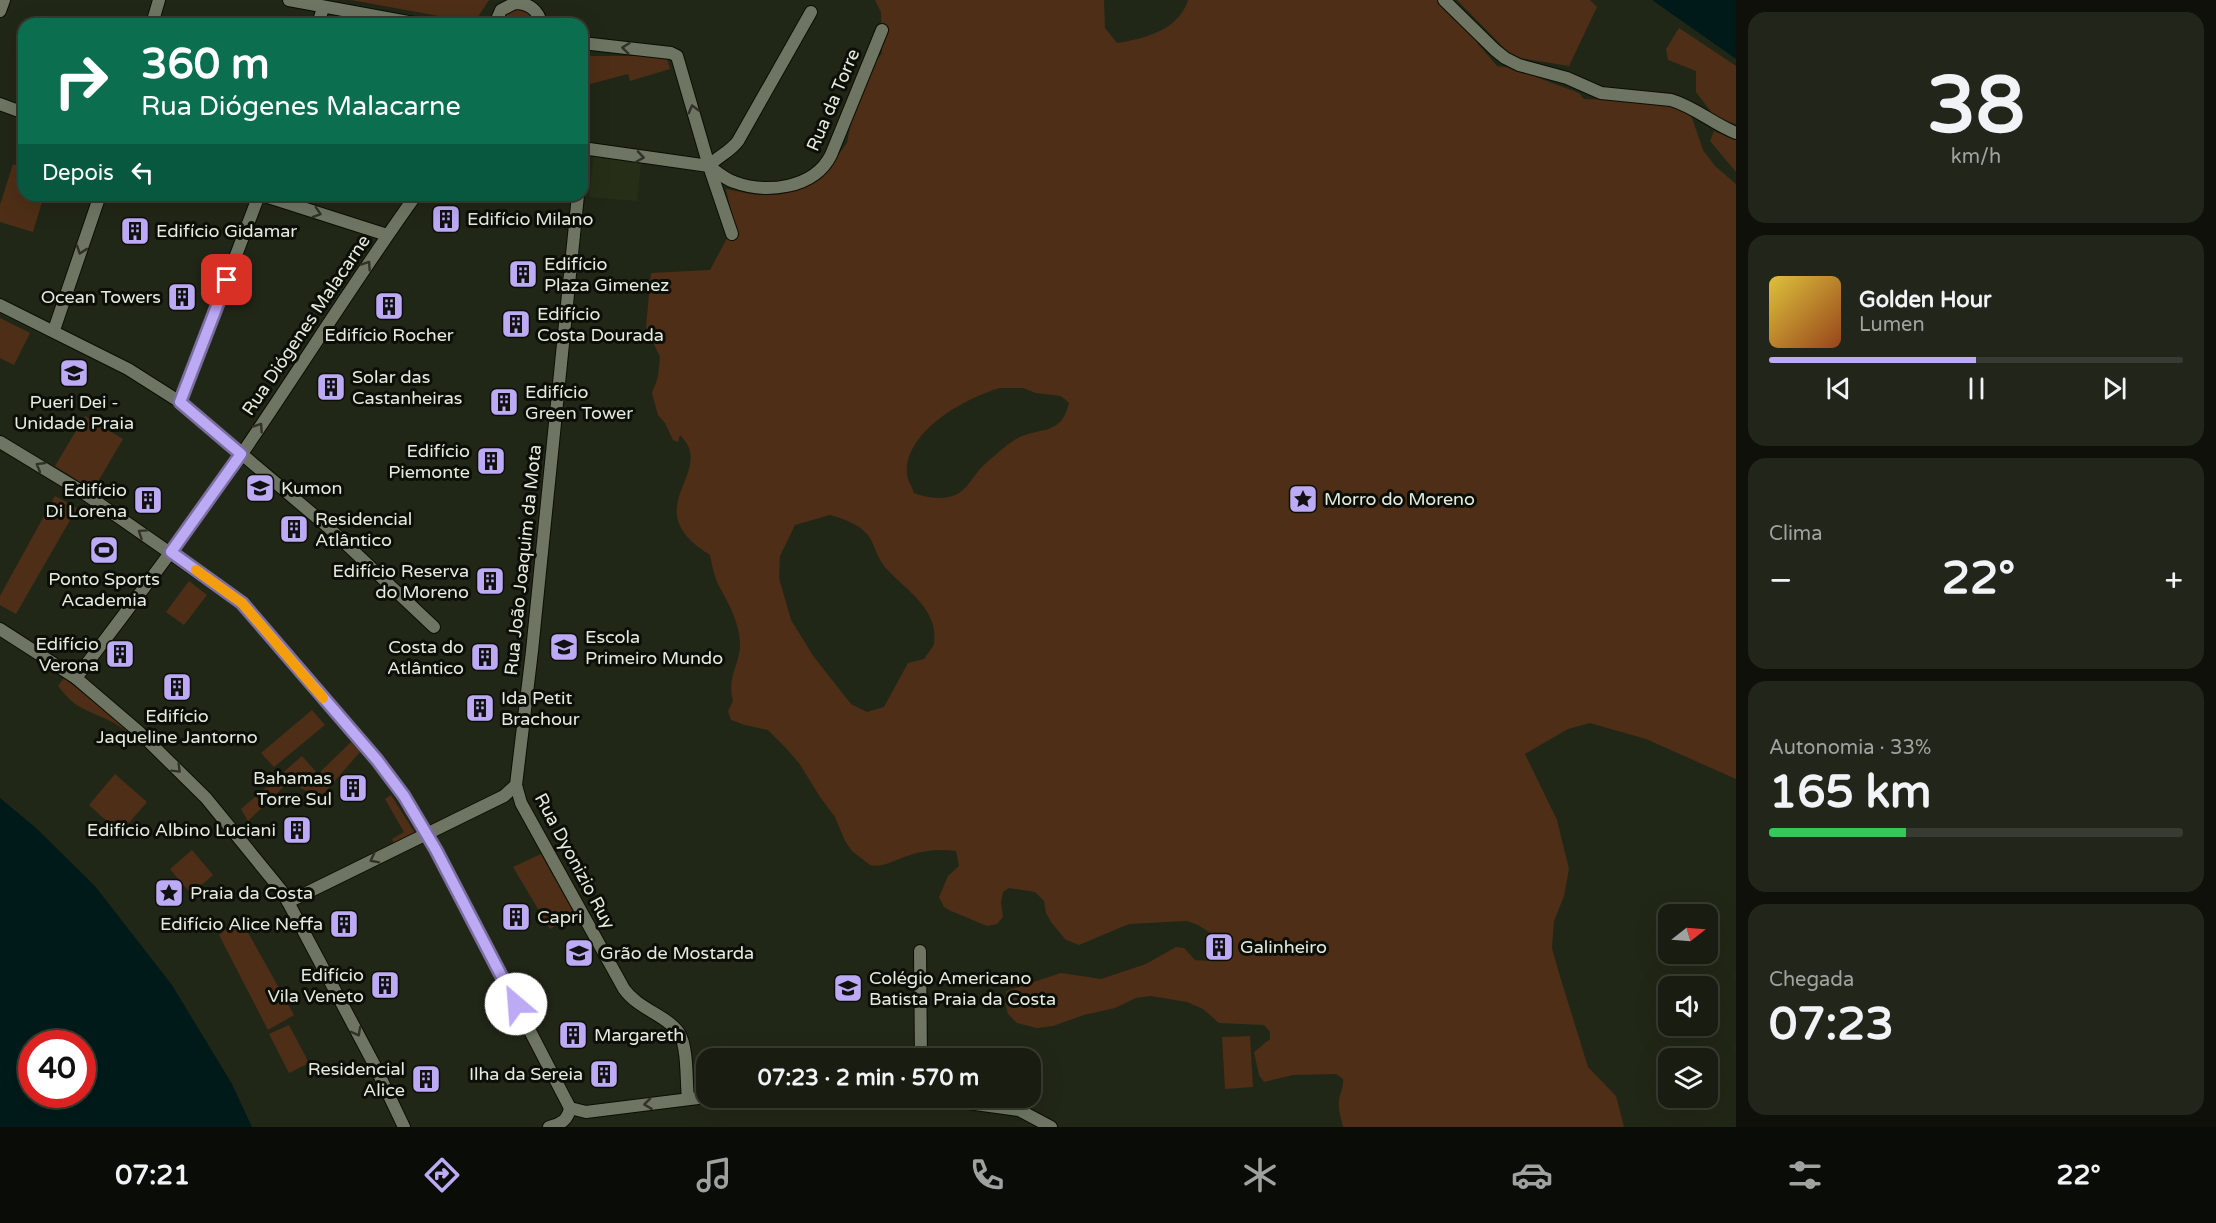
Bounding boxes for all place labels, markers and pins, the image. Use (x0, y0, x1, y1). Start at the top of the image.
building icon: Edifício Milano (430, 203, 462, 235)
place label: Edifício Milano (467, 208, 593, 230)
building icon: Edifício Gidamar (119, 215, 151, 247)
place label: Edifício Gidamar (156, 220, 297, 242)
place label: Edifício Plaza Gimenez (544, 253, 669, 296)
pin (201, 254, 252, 305)
building icon: Edifício Plaza Gimenez (507, 258, 539, 290)
building icon: Ocean Towers (166, 281, 198, 313)
place label: Ocean Towers (41, 286, 161, 308)
building icon: Edifício Rocher (373, 290, 405, 322)
place label: Edifício Costa Dourada (537, 303, 664, 346)
building icon: Edifício Costa Dourada (500, 308, 532, 340)
place label: Edifício Rocher (324, 324, 454, 346)
school or university icon: Pueri Dei - Unidade Praia (58, 357, 90, 389)
place label: Solar das Castanheiras (352, 366, 462, 409)
building icon: Solar das Castanheiras (315, 371, 347, 403)
place label: Edifício Green Tower (525, 381, 633, 424)
building icon: Edifício Green Tower (488, 386, 520, 418)
place label: Pueri Dei - Unidade Praia (14, 391, 134, 434)
place label: Edifício Piemonte (388, 440, 470, 483)
building icon: Edifício Piemonte (475, 445, 507, 477)
school or university icon: Kumon (244, 472, 276, 504)
place label: Kumon (281, 477, 342, 499)
place label: Edifício Di Lorena (45, 479, 127, 522)
place icon: Morro do Moreno (1287, 483, 1319, 515)
building icon: Edifício Di Lorena (132, 484, 164, 516)
place label: Morro do Moreno (1324, 488, 1475, 510)
place label: Residencial Atlântico (315, 508, 412, 551)
building icon: Residencial Atlântico (278, 513, 310, 545)
sports icon: Ponto Sports Academia (88, 534, 120, 566)
place label: Edifício Reserva do Moreno (333, 560, 469, 603)
building icon: Edifício Reserva do Moreno (474, 565, 506, 597)
place label: Ponto Sports Academia (48, 568, 160, 611)
place label: Escola Primeiro Mundo (585, 626, 723, 669)
school or university icon: Escola Primeiro Mundo (548, 631, 580, 663)
place label: Edifício Verona (36, 633, 99, 676)
place label: Costa do Atlântico (387, 636, 464, 679)
building icon: Edifício Verona (104, 638, 136, 670)
building icon: Costa do Atlântico (469, 641, 501, 673)
building icon: Edifício Jaqueline Jantorno (161, 671, 193, 703)
place label: Ida Petit Brachour (501, 687, 580, 730)
building icon: Ida Petit Brachour (464, 692, 496, 724)
place label: Edifício Jaqueline Jantorno (96, 705, 258, 748)
place label: Bahamas Torre Sul (253, 767, 332, 810)
building icon: Bahamas Torre Sul (337, 772, 369, 804)
building icon: Edifício Albino Luciani (281, 814, 313, 846)
place label: Edifício Albino Luciani (87, 819, 276, 841)
place icon: Praia da Costa (153, 877, 185, 909)
place label: Praia da Costa (190, 882, 313, 904)
building icon: Capri (500, 901, 532, 933)
place label: Capri (537, 906, 582, 928)
building icon: Edifício Alice Neffa (328, 908, 360, 940)
place label: Edifício Alice Neffa (160, 913, 323, 935)
building icon: Galinheiro (1203, 931, 1235, 963)
place label: Galinheiro (1240, 936, 1327, 958)
school or university icon: Grão de Mostarda (563, 937, 595, 969)
place label: Grão de Mostarda (600, 942, 754, 964)
place label: Edifício Vila Veneto (267, 964, 364, 1007)
place label: Colégio Americano Batista Praia da Costa (869, 967, 1056, 1010)
building icon: Edifício Vila Veneto (369, 969, 401, 1001)
school or university icon: Colégio Americano Batista Praia da Costa (832, 972, 864, 1004)
building icon: Margareth (557, 1019, 589, 1051)
place label: Margareth (594, 1024, 684, 1046)
place label: Residencial Alice (308, 1058, 405, 1101)
building icon: Ilha da Sereia (588, 1058, 620, 1090)
building icon: Residencial Alice (410, 1063, 442, 1095)
place label: Ilha da Sereia (469, 1063, 583, 1085)

